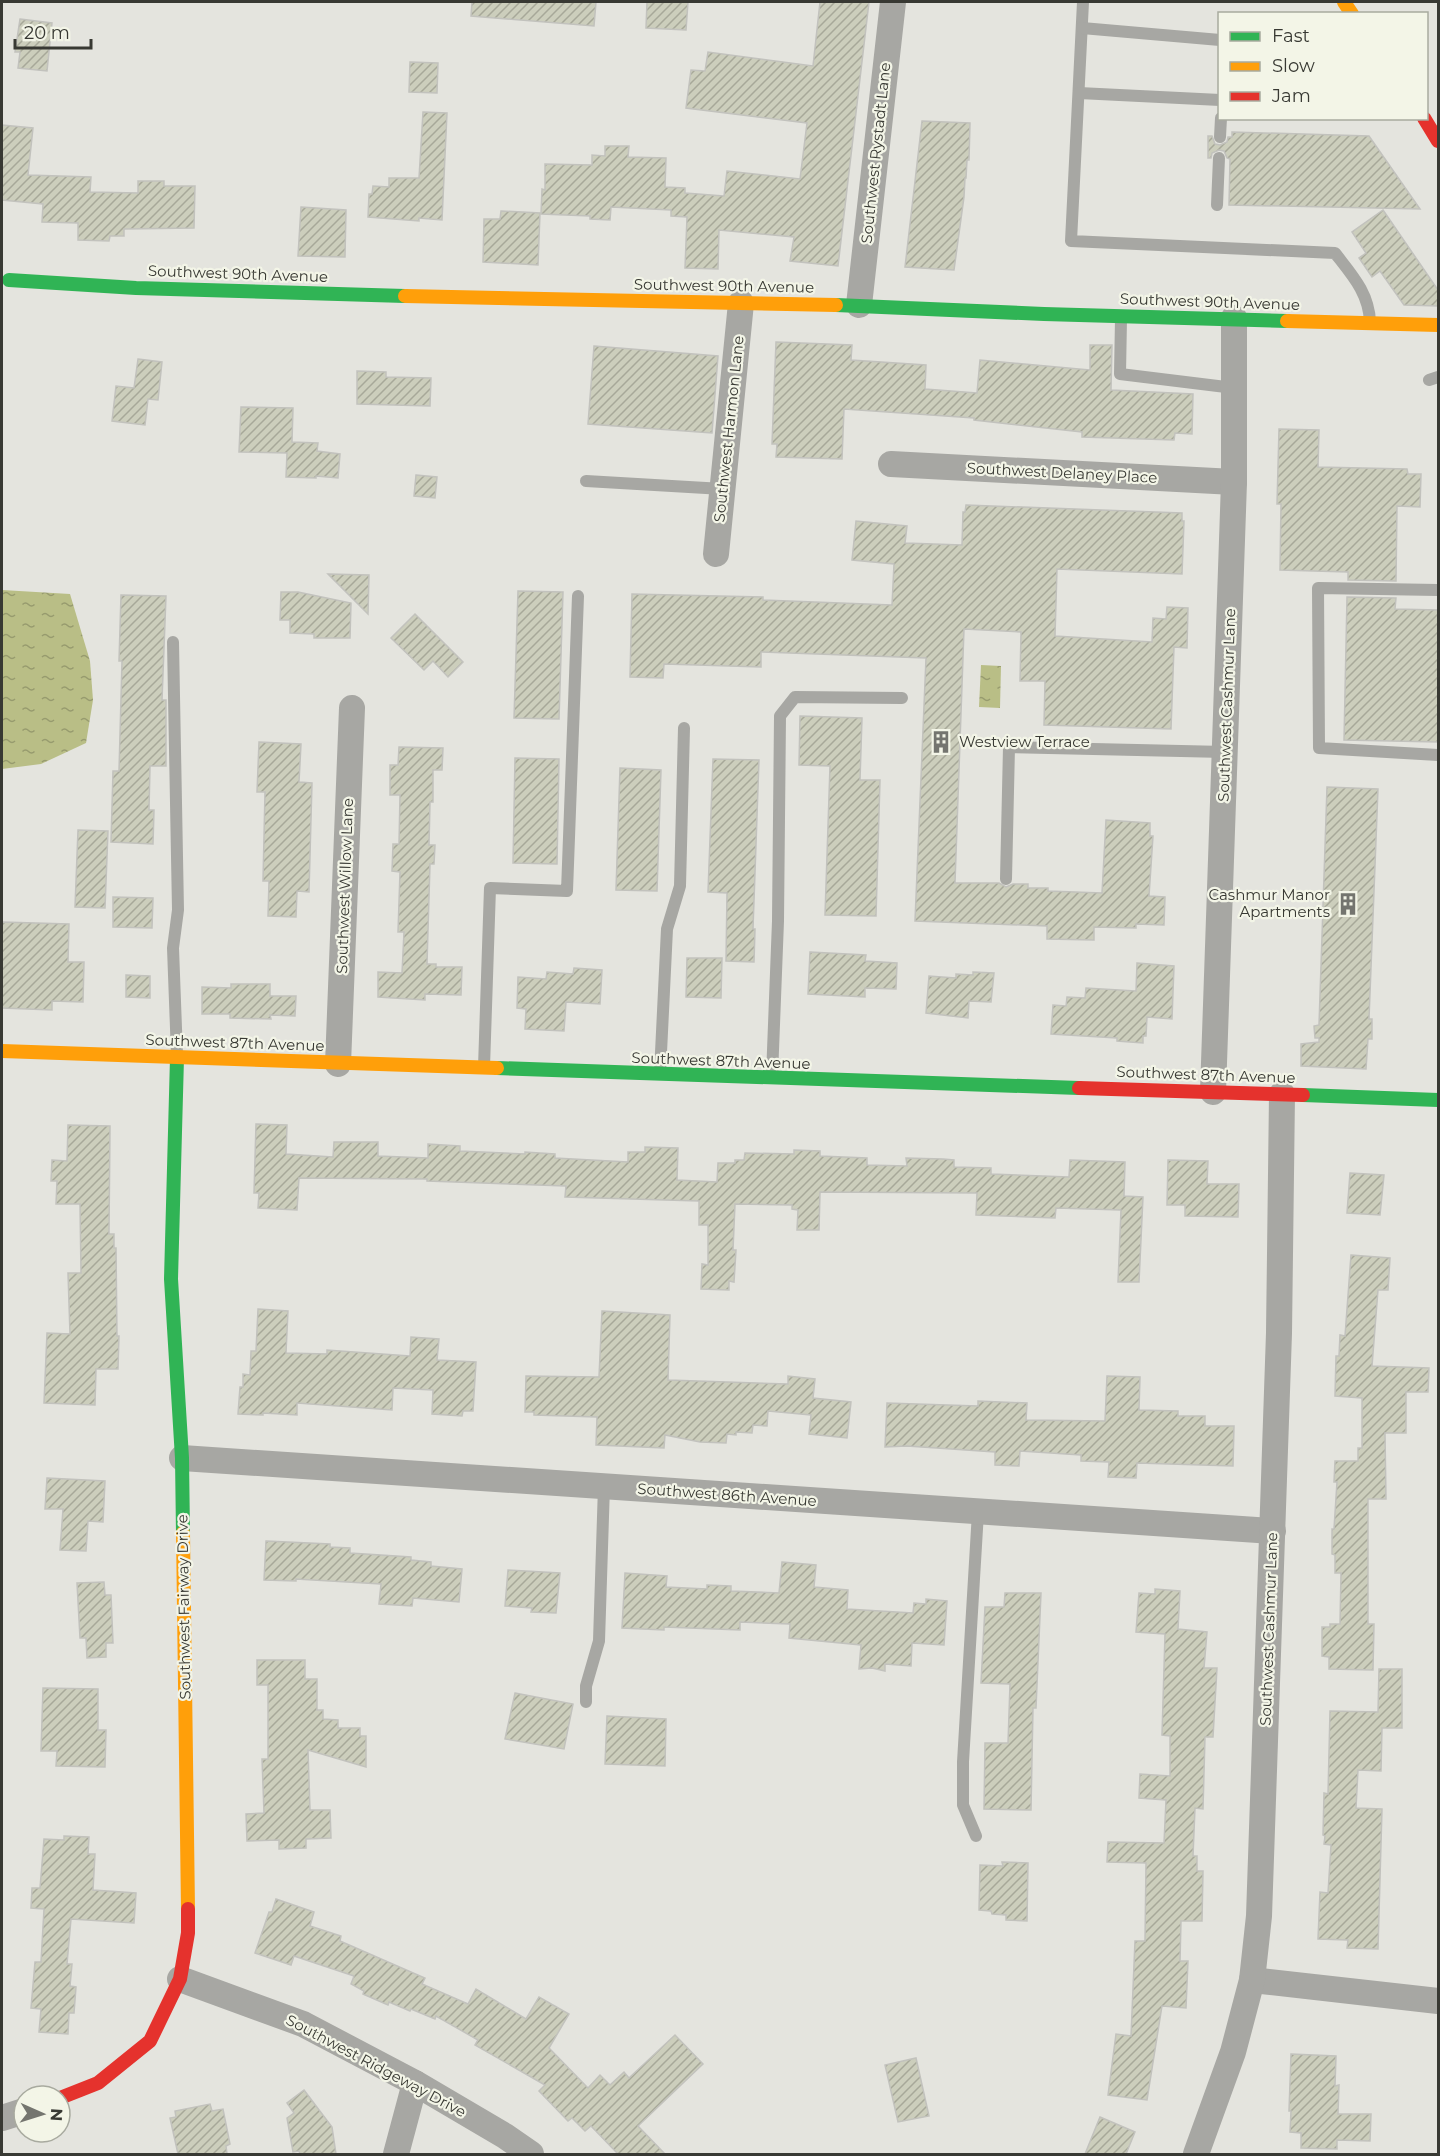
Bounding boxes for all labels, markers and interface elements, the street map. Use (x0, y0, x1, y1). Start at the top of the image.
scale bar (15, 12, 92, 50)
legend (1218, 12, 1428, 120)
text: 20 m (24, 22, 70, 44)
text: Fast (1272, 25, 1310, 47)
text: Slow (1272, 55, 1315, 77)
street label: Southwest Rystadt Lane (857, 61, 894, 244)
text: Jam (1271, 85, 1311, 107)
street label: Southwest 90th Avenue (148, 261, 328, 286)
street label: Southwest 90th Avenue (634, 274, 814, 297)
street label: Southwest 90th Avenue (1120, 289, 1300, 314)
street label: Southwest Harmon Lane (709, 335, 748, 523)
street label: Southwest Delaney Place (966, 458, 1158, 487)
street label: Southwest Cashmur Lane (1214, 608, 1239, 802)
building icon: Westview Terrace (928, 729, 954, 755)
place label: Westview Terrace (959, 732, 1090, 751)
street label: Southwest Willow Lane (332, 798, 357, 974)
place label: Cashmur Manor Apartments (1208, 885, 1330, 921)
building icon: Cashmur Manor Apartments (1335, 891, 1361, 917)
street label: Southwest 87th Avenue (145, 1030, 325, 1055)
street label: Southwest 87th Avenue (631, 1048, 811, 1073)
street label: Southwest 87th Avenue (1116, 1062, 1296, 1087)
street label: Southwest 86th Avenue (637, 1479, 817, 1510)
street label: Southwest Fairway Drive (172, 1514, 195, 1700)
street label: Southwest Cashmur Lane (1256, 1532, 1281, 1726)
street label: Southwest Ridgeway Drive (283, 2010, 470, 2121)
north arrow (12, 2084, 72, 2144)
text: N (47, 2108, 66, 2122)

